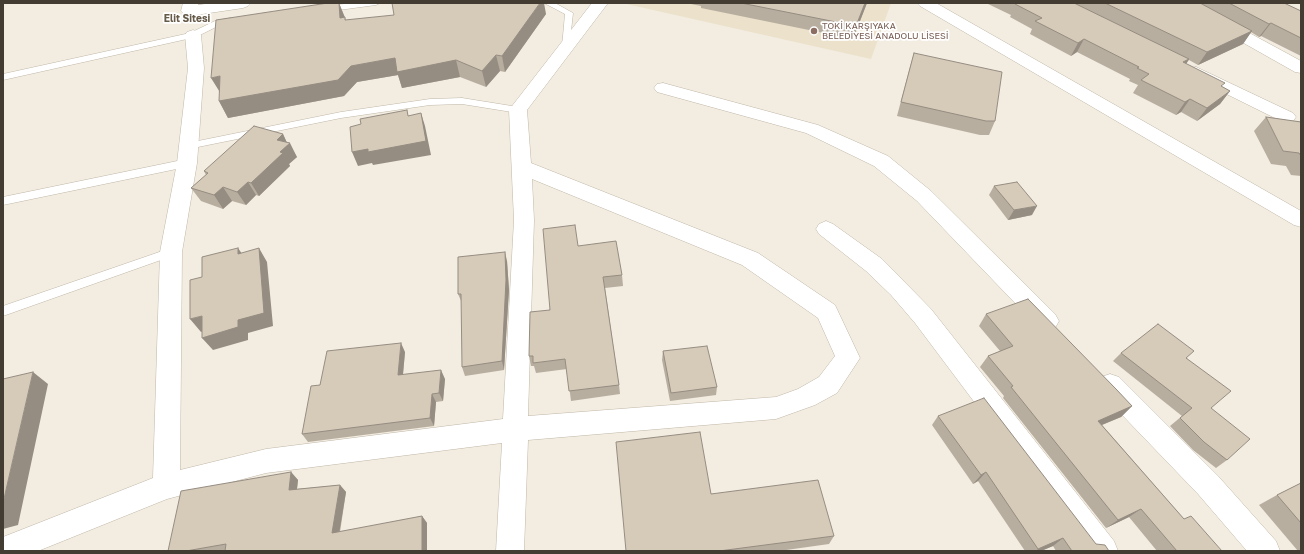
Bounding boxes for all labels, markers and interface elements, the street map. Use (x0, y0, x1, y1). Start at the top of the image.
district label: Elit Sitesi (164, 13, 210, 25)
place label: TOKİ KARŞIYAKA BELEDİYESİ ANADOLU LİSESİ (822, 21, 949, 42)
marker: TOKİ KARŞIYAKA BELEDİYESİ ANADOLU LİSESİ (809, 26, 819, 36)

